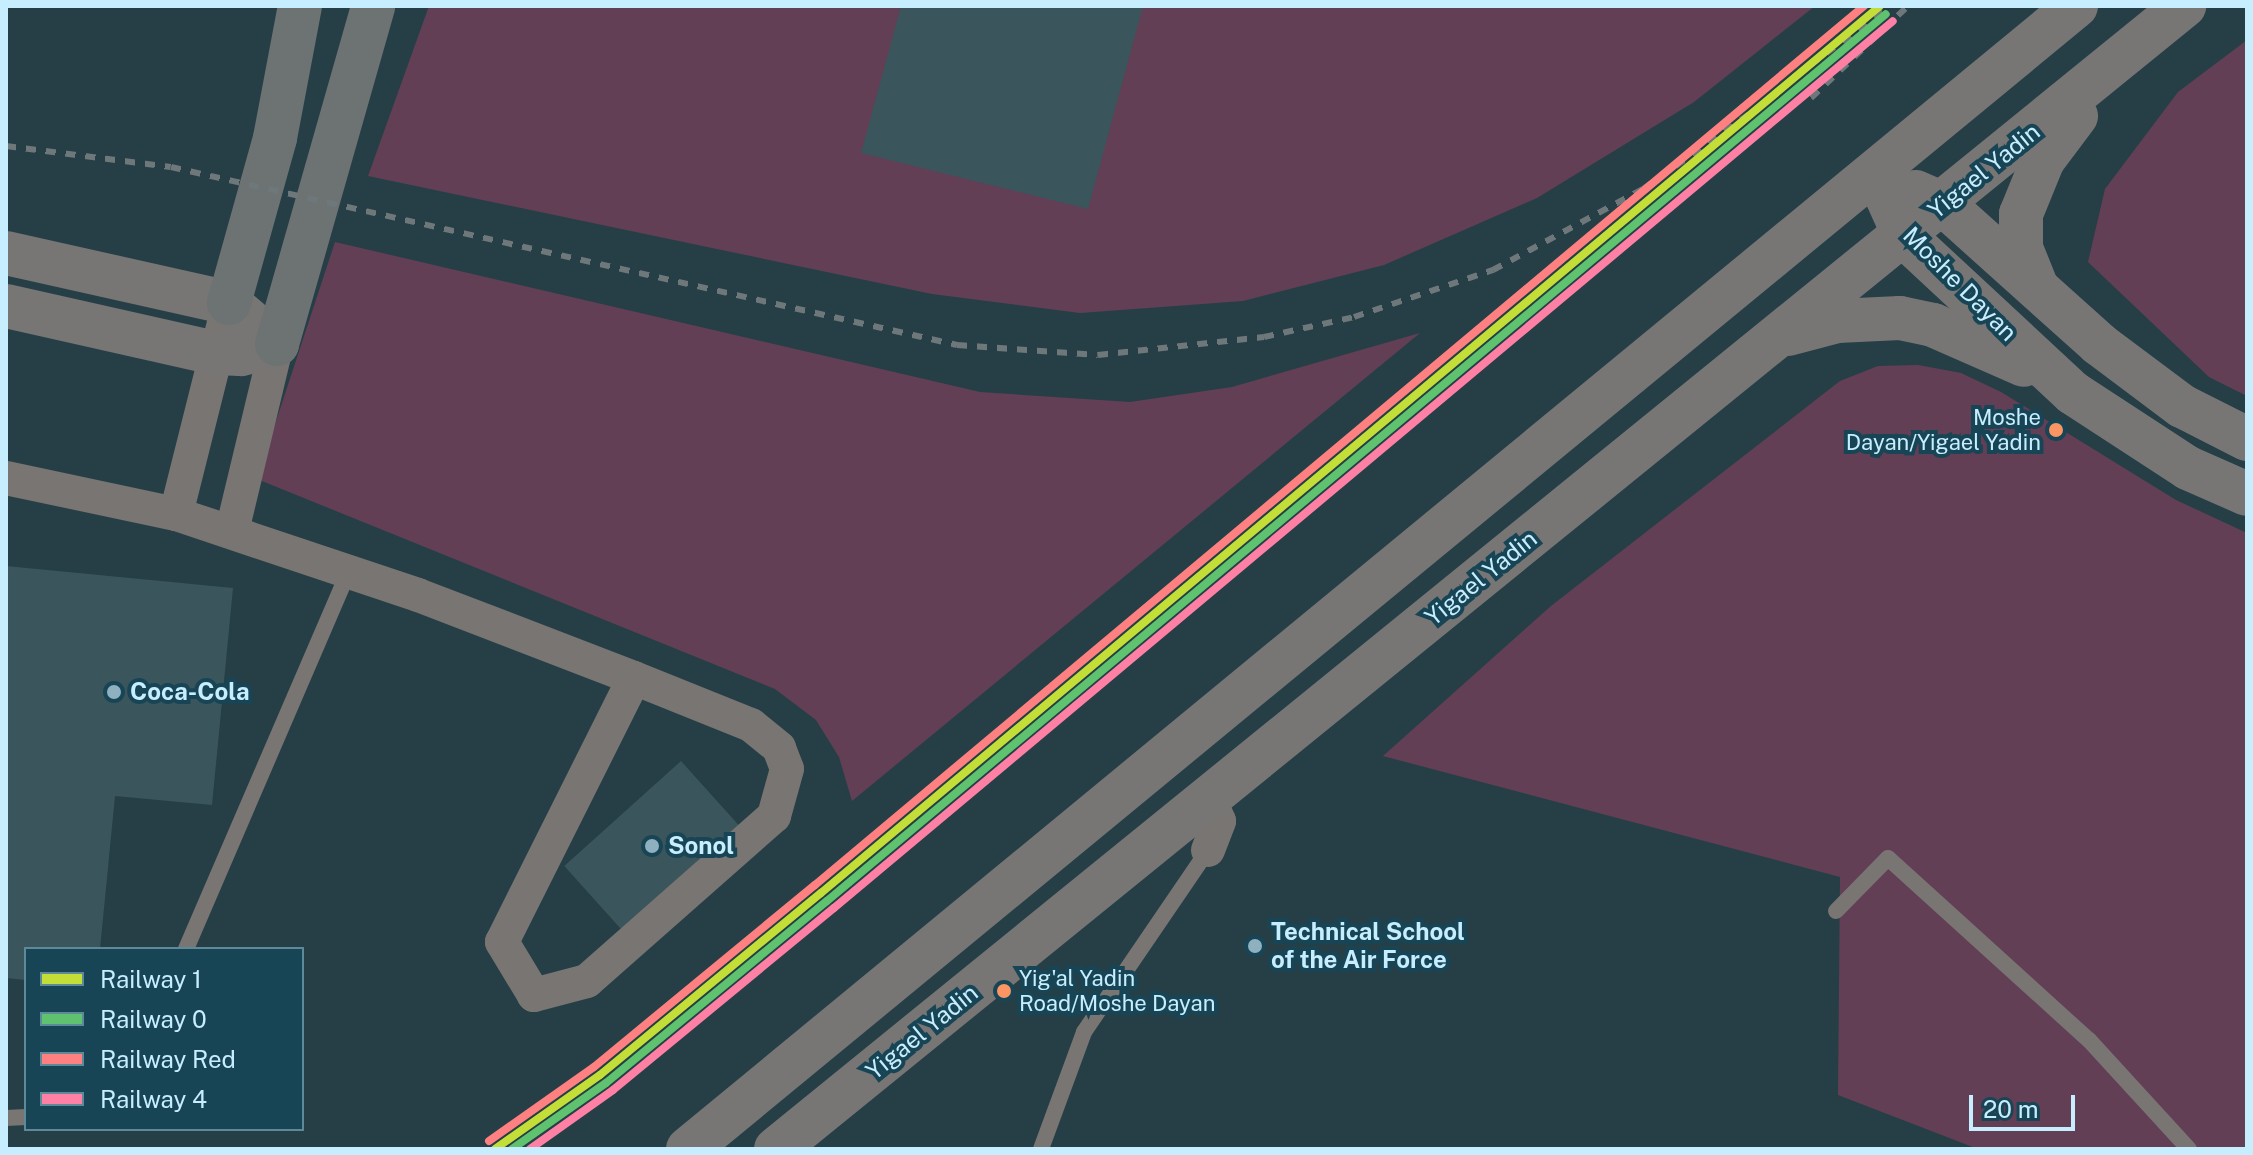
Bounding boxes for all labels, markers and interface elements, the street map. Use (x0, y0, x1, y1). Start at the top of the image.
street label: Yigael Yadin (1922, 117, 2046, 225)
street label: Moshe Dayan (1897, 221, 2023, 347)
place label: Moshe Dayan/Yigael Yadin (1846, 404, 2041, 456)
marker: Moshe Dayan/Yigael Yadin (2048, 422, 2064, 438)
street label: Yigael Yadin (1419, 524, 1543, 632)
place label: Coca-Cola (130, 678, 250, 706)
marker: Coca-Cola (105, 683, 123, 701)
place label: Sonol (668, 832, 734, 860)
marker: Sonol (643, 837, 661, 855)
place label: Technical School of the Air Force (1271, 918, 1465, 974)
marker: Technical School of the Air Force (1246, 937, 1264, 955)
legend (24, 947, 304, 1131)
text: Railway 1 (100, 965, 202, 993)
place label: Yig'al Yadin Road/Moshe Dayan (1019, 965, 1216, 1016)
street label: Yigael Yadin (860, 978, 984, 1086)
marker: Yig'al Yadin Road/Moshe Dayan (996, 983, 1012, 999)
text: Railway 0 (100, 1005, 207, 1033)
text: Railway Red (100, 1045, 236, 1073)
scale bar (1973, 1079, 2079, 1129)
text: Railway 4 (100, 1085, 207, 1113)
text: 20 m (1983, 1095, 2039, 1123)

